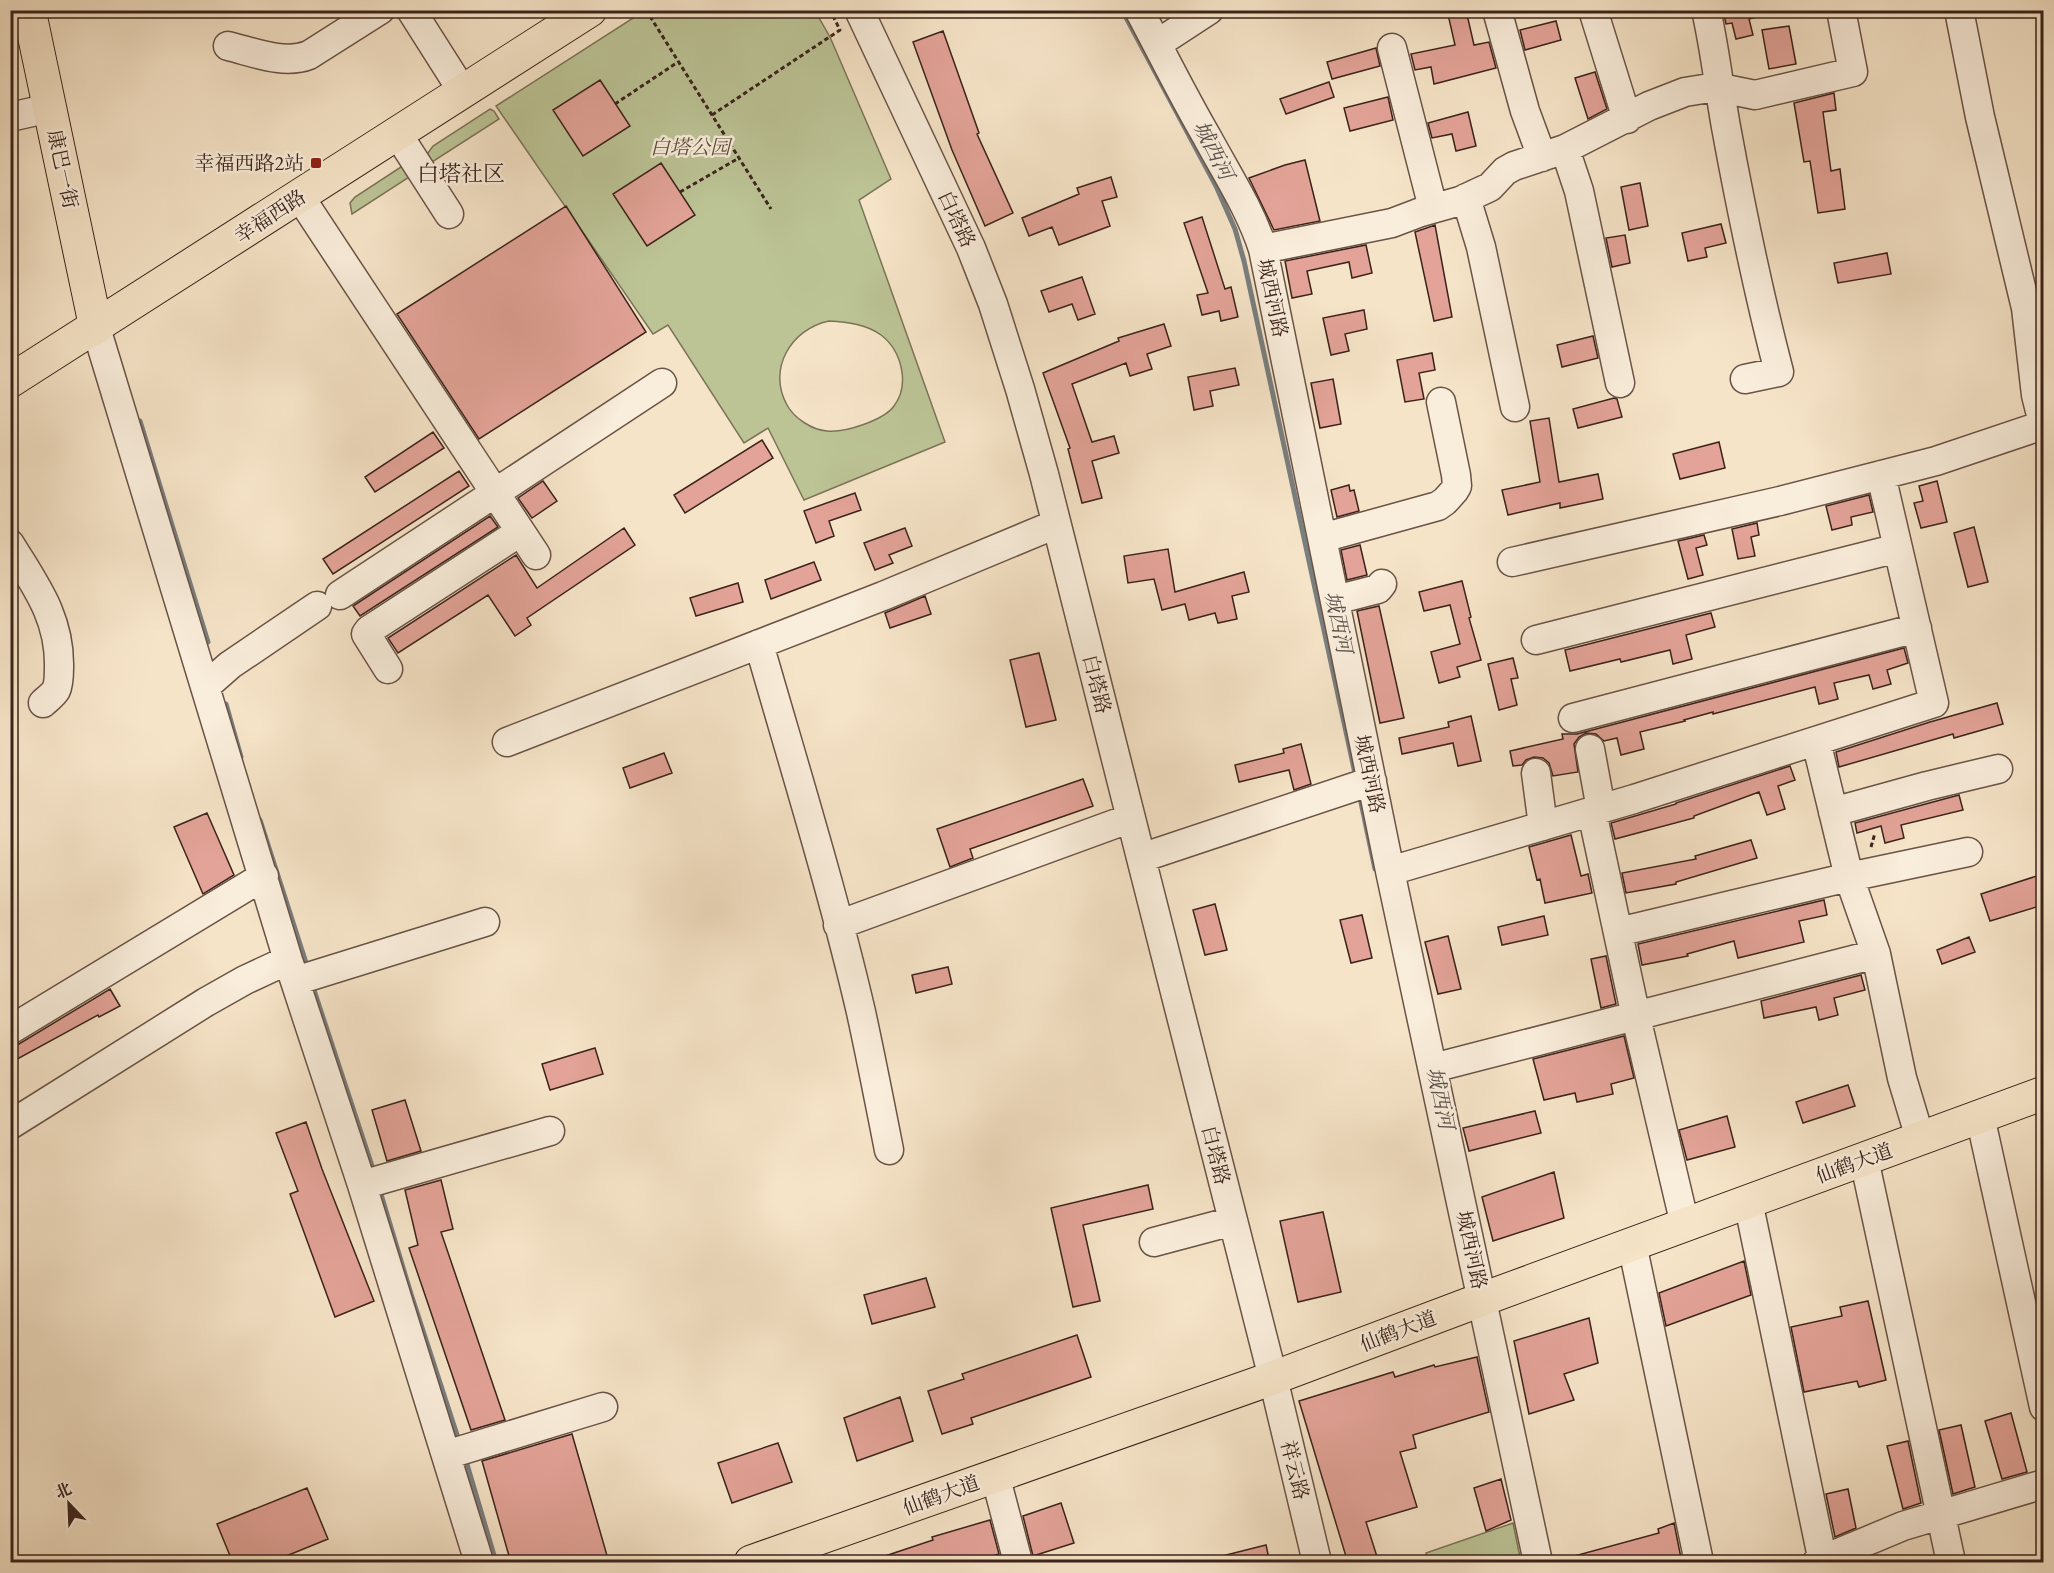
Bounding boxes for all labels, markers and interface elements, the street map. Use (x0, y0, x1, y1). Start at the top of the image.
water label: 城西河 (1188, 116, 1242, 188)
street label: 康巴一街 (42, 127, 84, 211)
park label: 白塔公园 (650, 134, 733, 160)
place label: 幸福西路2站 (194, 150, 304, 176)
marker: 幸福西路2站 (309, 156, 323, 170)
district label: 白塔社区 (417, 159, 505, 188)
street label: 幸福西路 (229, 183, 311, 249)
street label: 白塔路 (933, 186, 981, 252)
street label: 城西河路 (1252, 256, 1294, 340)
water label: 城西河 (1319, 588, 1360, 660)
street label: 白塔路 (1077, 652, 1117, 716)
street label: 城西河路 (1349, 732, 1391, 816)
water label: 城西河 (1421, 1064, 1462, 1136)
street label: 白塔路 (1196, 1123, 1236, 1187)
street label: 仙鹤大道 (1812, 1137, 1896, 1189)
street label: 城西河路 (1451, 1208, 1493, 1292)
street label: 仙鹤大道 (1356, 1305, 1440, 1357)
street label: 祥云路 (1275, 1438, 1315, 1502)
street label: 仙鹤大道 (899, 1469, 983, 1521)
north arrow (39, 1474, 99, 1534)
text: 北 (52, 1478, 75, 1503)

